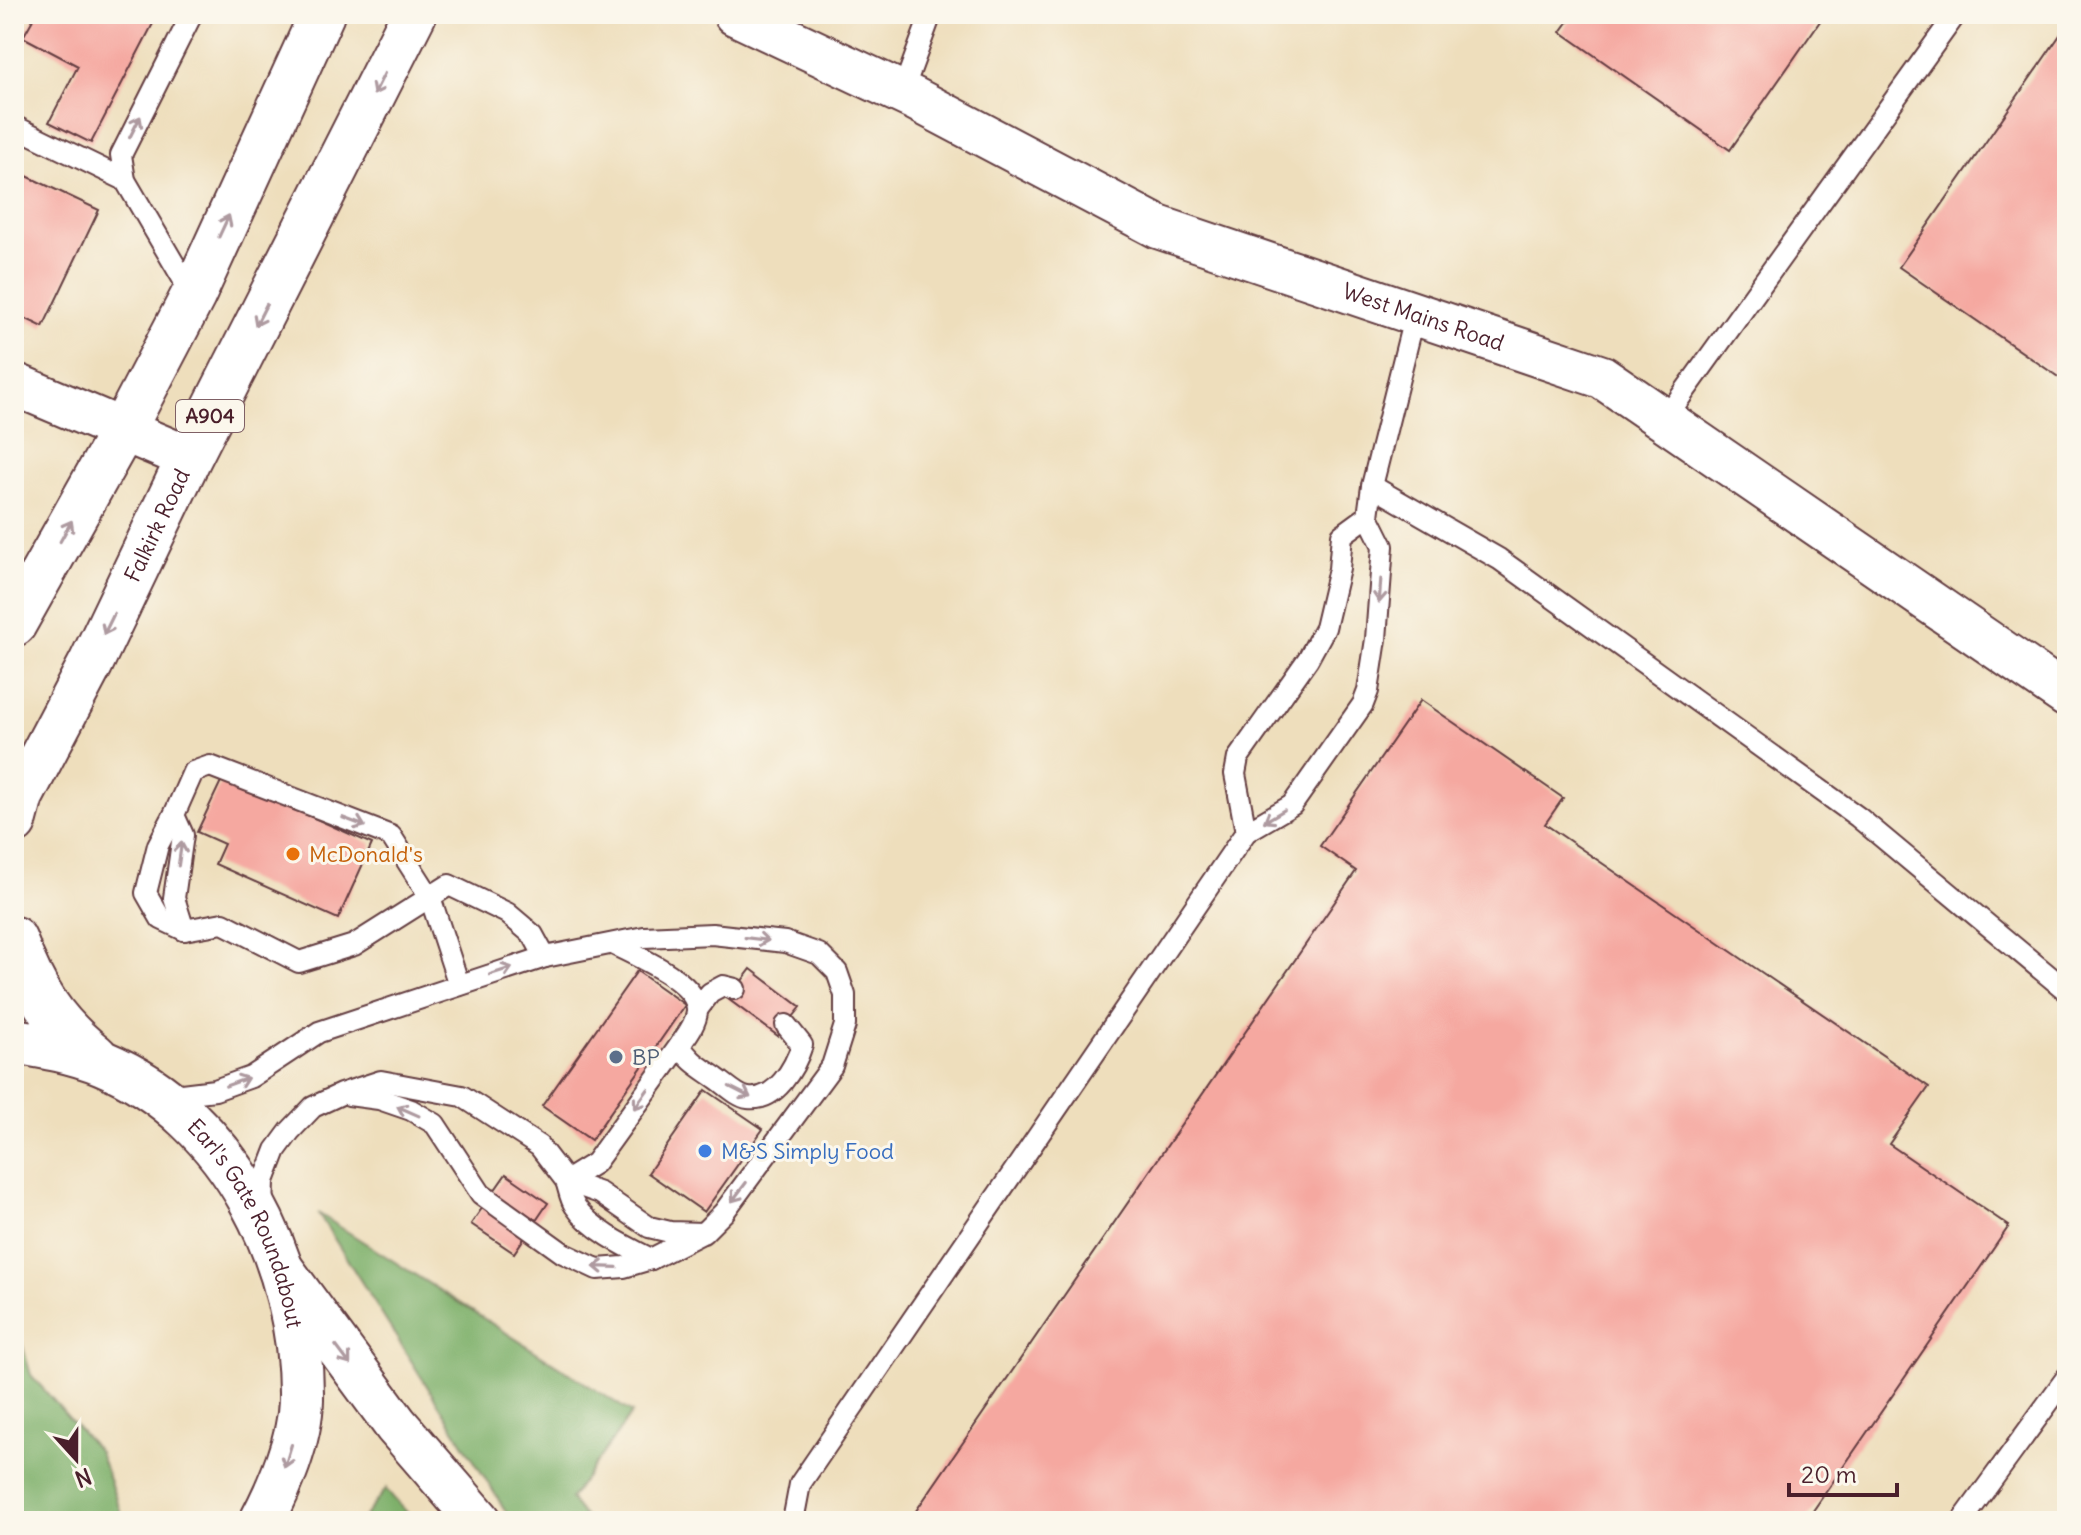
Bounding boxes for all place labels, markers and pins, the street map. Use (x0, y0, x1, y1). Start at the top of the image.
place label: McDonald's (309, 840, 423, 868)
marker: McDonald's (284, 845, 302, 863)
place label: BP (632, 1043, 660, 1071)
marker: BP (607, 1048, 625, 1066)
place label: M&S Simply Food (721, 1137, 894, 1165)
marker: M&S Simply Food (696, 1142, 714, 1160)

